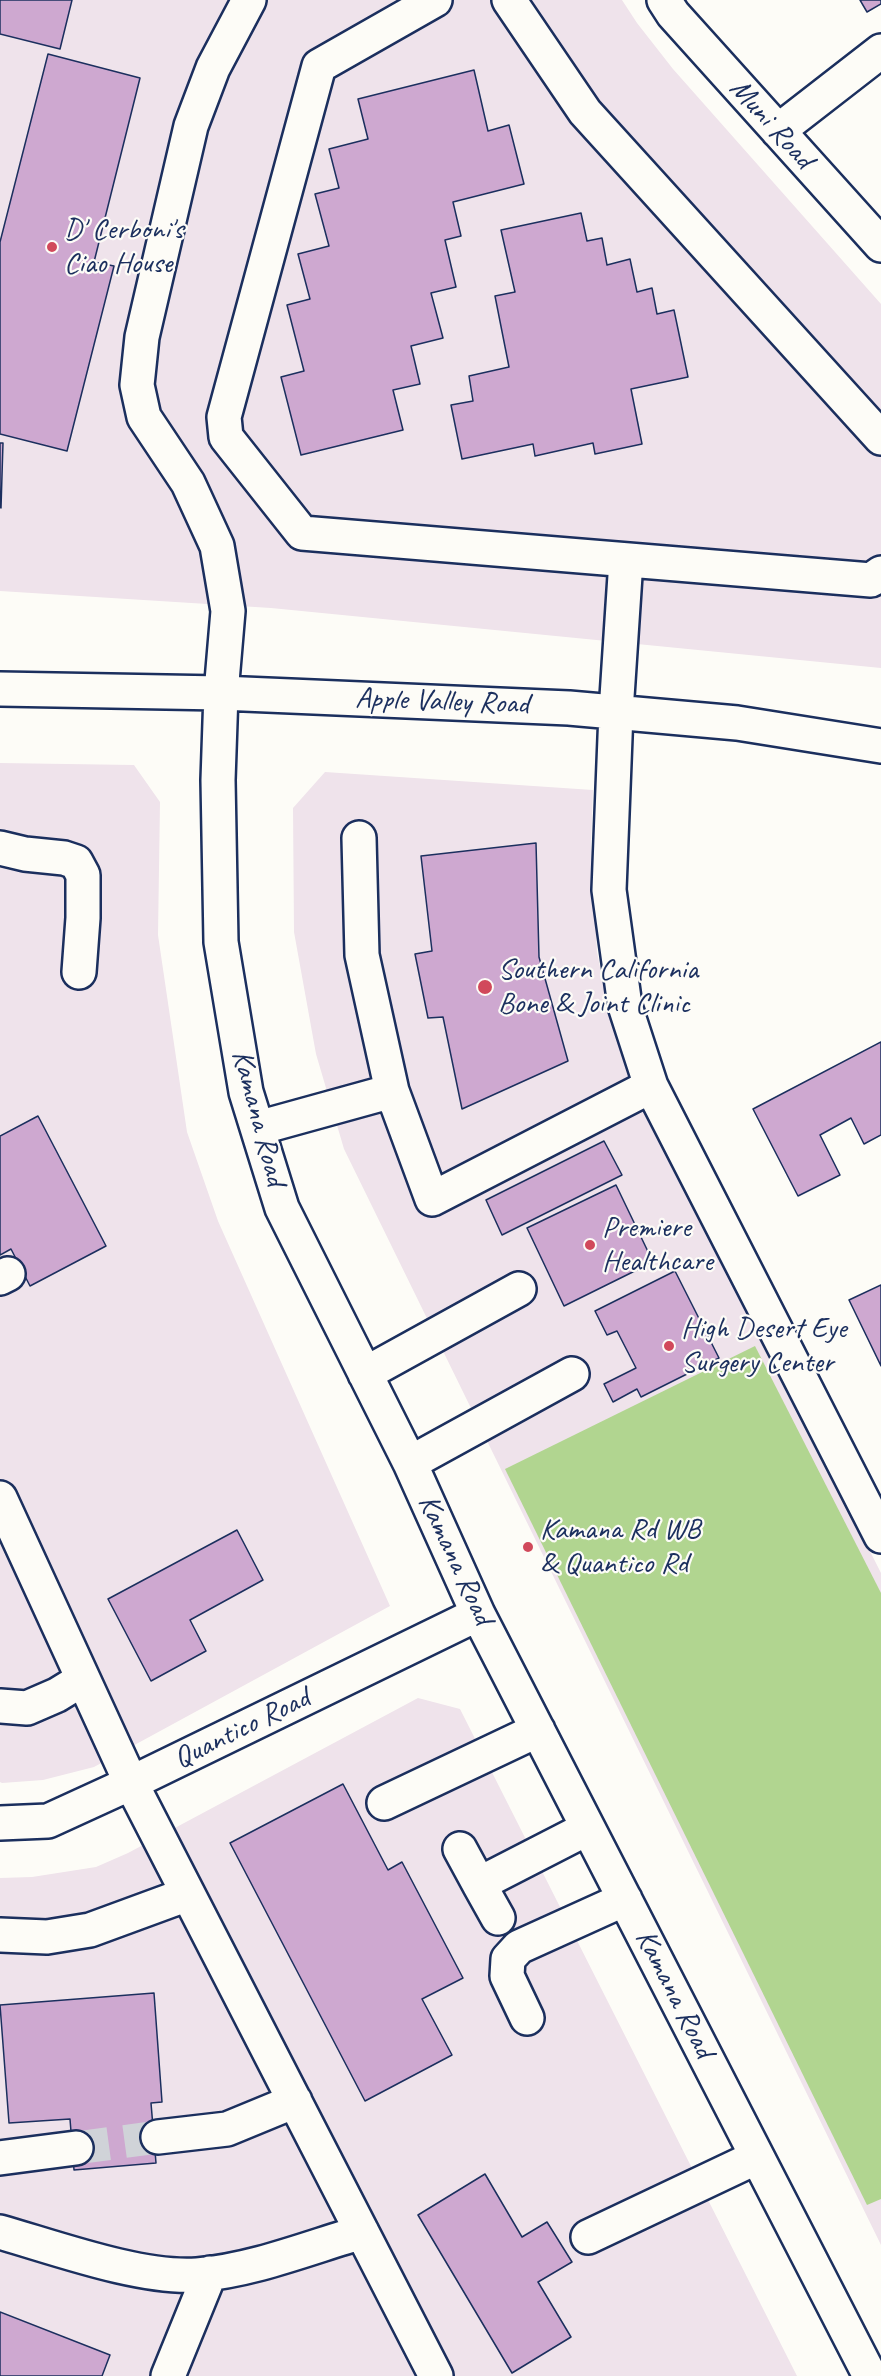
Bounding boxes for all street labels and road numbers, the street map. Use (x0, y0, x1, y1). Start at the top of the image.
street label: Muni Road (721, 71, 821, 177)
street label: Apple Valley Road (355, 681, 529, 723)
street label: Kamana Road (223, 1046, 293, 1190)
street label: Kamana Road (409, 1489, 501, 1631)
street label: Quantico Road (168, 1681, 316, 1777)
street label: Kamana Road (626, 1924, 722, 2064)

